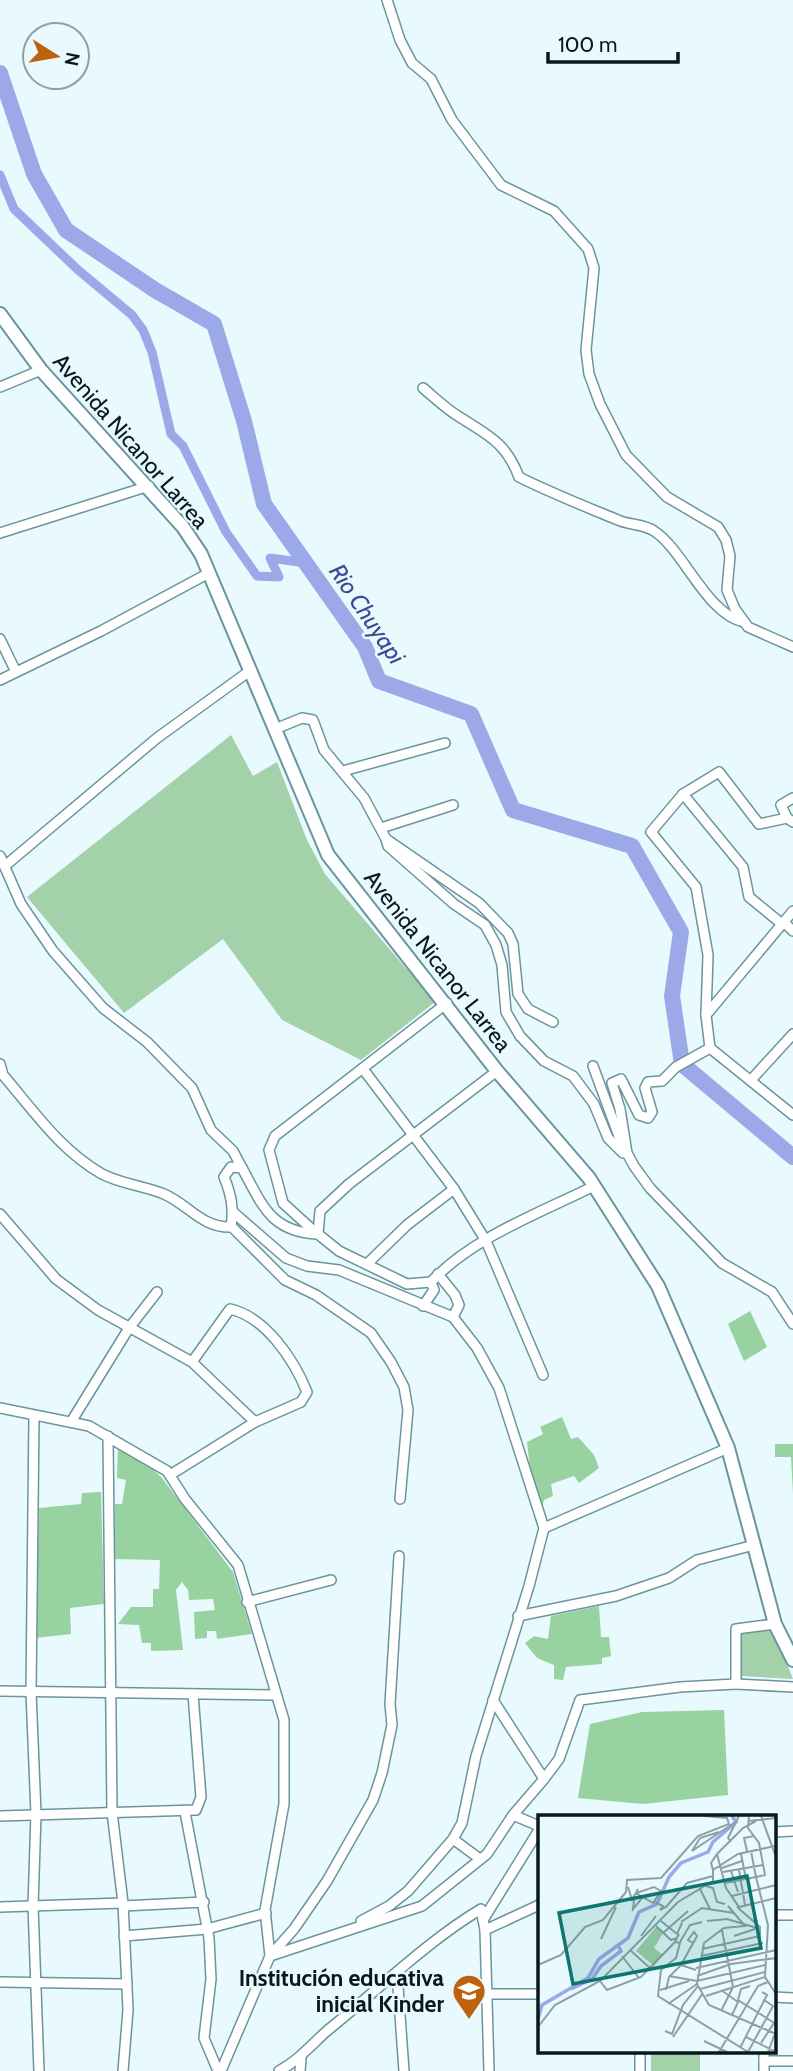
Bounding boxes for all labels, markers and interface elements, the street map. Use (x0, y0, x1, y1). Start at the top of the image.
north arrow (21, 21, 91, 91)
scale bar (548, 21, 678, 65)
text: 100 m (558, 32, 617, 57)
text: N (60, 50, 85, 68)
street label: Avenida Nicanor Larrea (47, 348, 215, 534)
water label: Rio Chuyapi (323, 558, 412, 670)
street label: Avenida Nicanor Larrea (358, 865, 518, 1057)
inset map (538, 1815, 776, 2054)
place label: Institución educativa inicial Kinder (239, 1964, 445, 2018)
school or university icon: Institución educativa inicial Kinder (450, 1972, 488, 2021)

